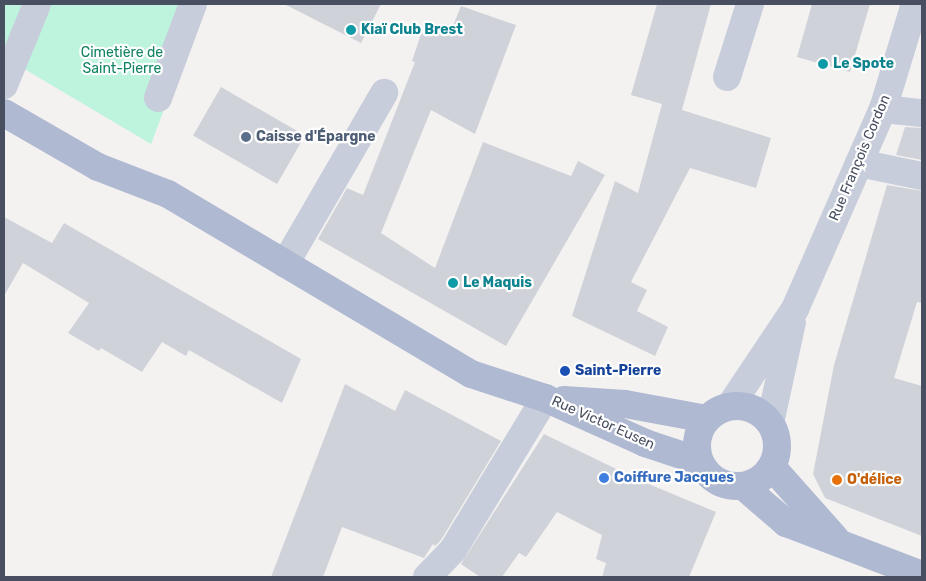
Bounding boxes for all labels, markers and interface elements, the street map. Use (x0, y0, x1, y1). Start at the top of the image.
place label: Kiaï Club Brest (361, 22, 463, 38)
marker: Kiaï Club Brest (345, 24, 357, 36)
park label: Cimetière de Saint-Pierre (81, 45, 163, 78)
place label: Le Spote (833, 56, 894, 72)
marker: Le Spote (817, 58, 829, 70)
street label: Rue François Cordon (826, 92, 894, 224)
place label: Caisse d'Épargne (256, 129, 376, 145)
marker: Caisse d'Épargne (240, 131, 252, 143)
place label: Le Maquis (463, 275, 532, 291)
marker: Le Maquis (447, 277, 459, 289)
place label: Saint-Pierre (575, 363, 661, 379)
marker: Saint-Pierre (559, 365, 571, 377)
street label: Rue Victor Eusen (549, 393, 657, 453)
place label: Coiffure Jacques (614, 470, 734, 486)
marker: Coiffure Jacques (598, 472, 610, 484)
place label: O'délice (847, 472, 902, 488)
marker: O'délice (831, 474, 843, 486)

